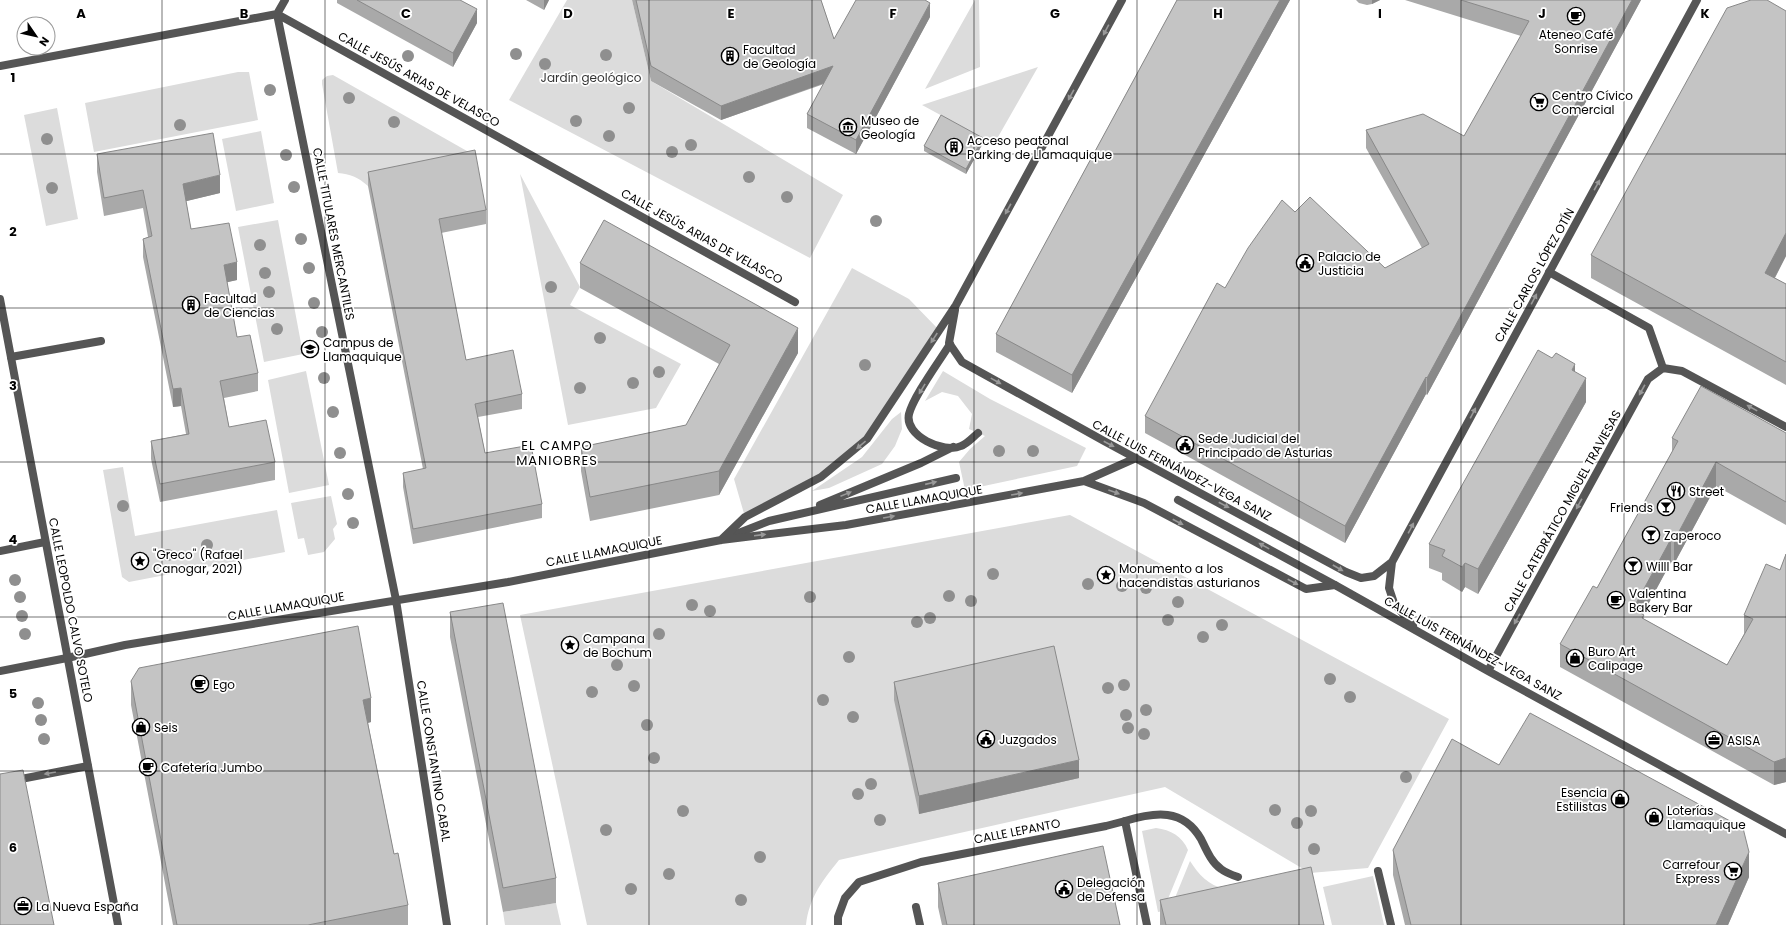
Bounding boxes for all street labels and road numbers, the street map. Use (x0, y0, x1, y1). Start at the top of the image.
street label: CALLE JESÚS ARIAS DE VELASCO (335, 27, 503, 131)
street label: CALLE TITULARES MERCANTILES (309, 146, 359, 322)
street label: CALLE JESÚS ARIAS DE VELASCO (618, 184, 786, 288)
street label: CALLE CARLOS LÓPEZ OTÍN (1490, 205, 1578, 345)
street label: CALLE CATEDRÁTICO MIGUEL TRAVIESAS (1499, 407, 1625, 615)
street label: CALLE LUIS FERNÁNDEZ-VEGA SANZ (1089, 415, 1275, 525)
street label: CALLE LLAMAQUIQUE (864, 480, 984, 518)
street label: CALLE LEOPOLDO CALVO SOTELO (45, 516, 97, 704)
street label: CALLE LLAMAQUIQUE (544, 531, 664, 571)
street label: CALLE LLAMAQUIQUE (226, 587, 346, 625)
street label: CALLE LUIS FERNÁNDEZ-VEGA SANZ (1381, 592, 1565, 704)
street label: CALLE CONSTANTINO CABAL (413, 679, 455, 843)
street label: CALLE LEPANTO (972, 814, 1062, 848)

